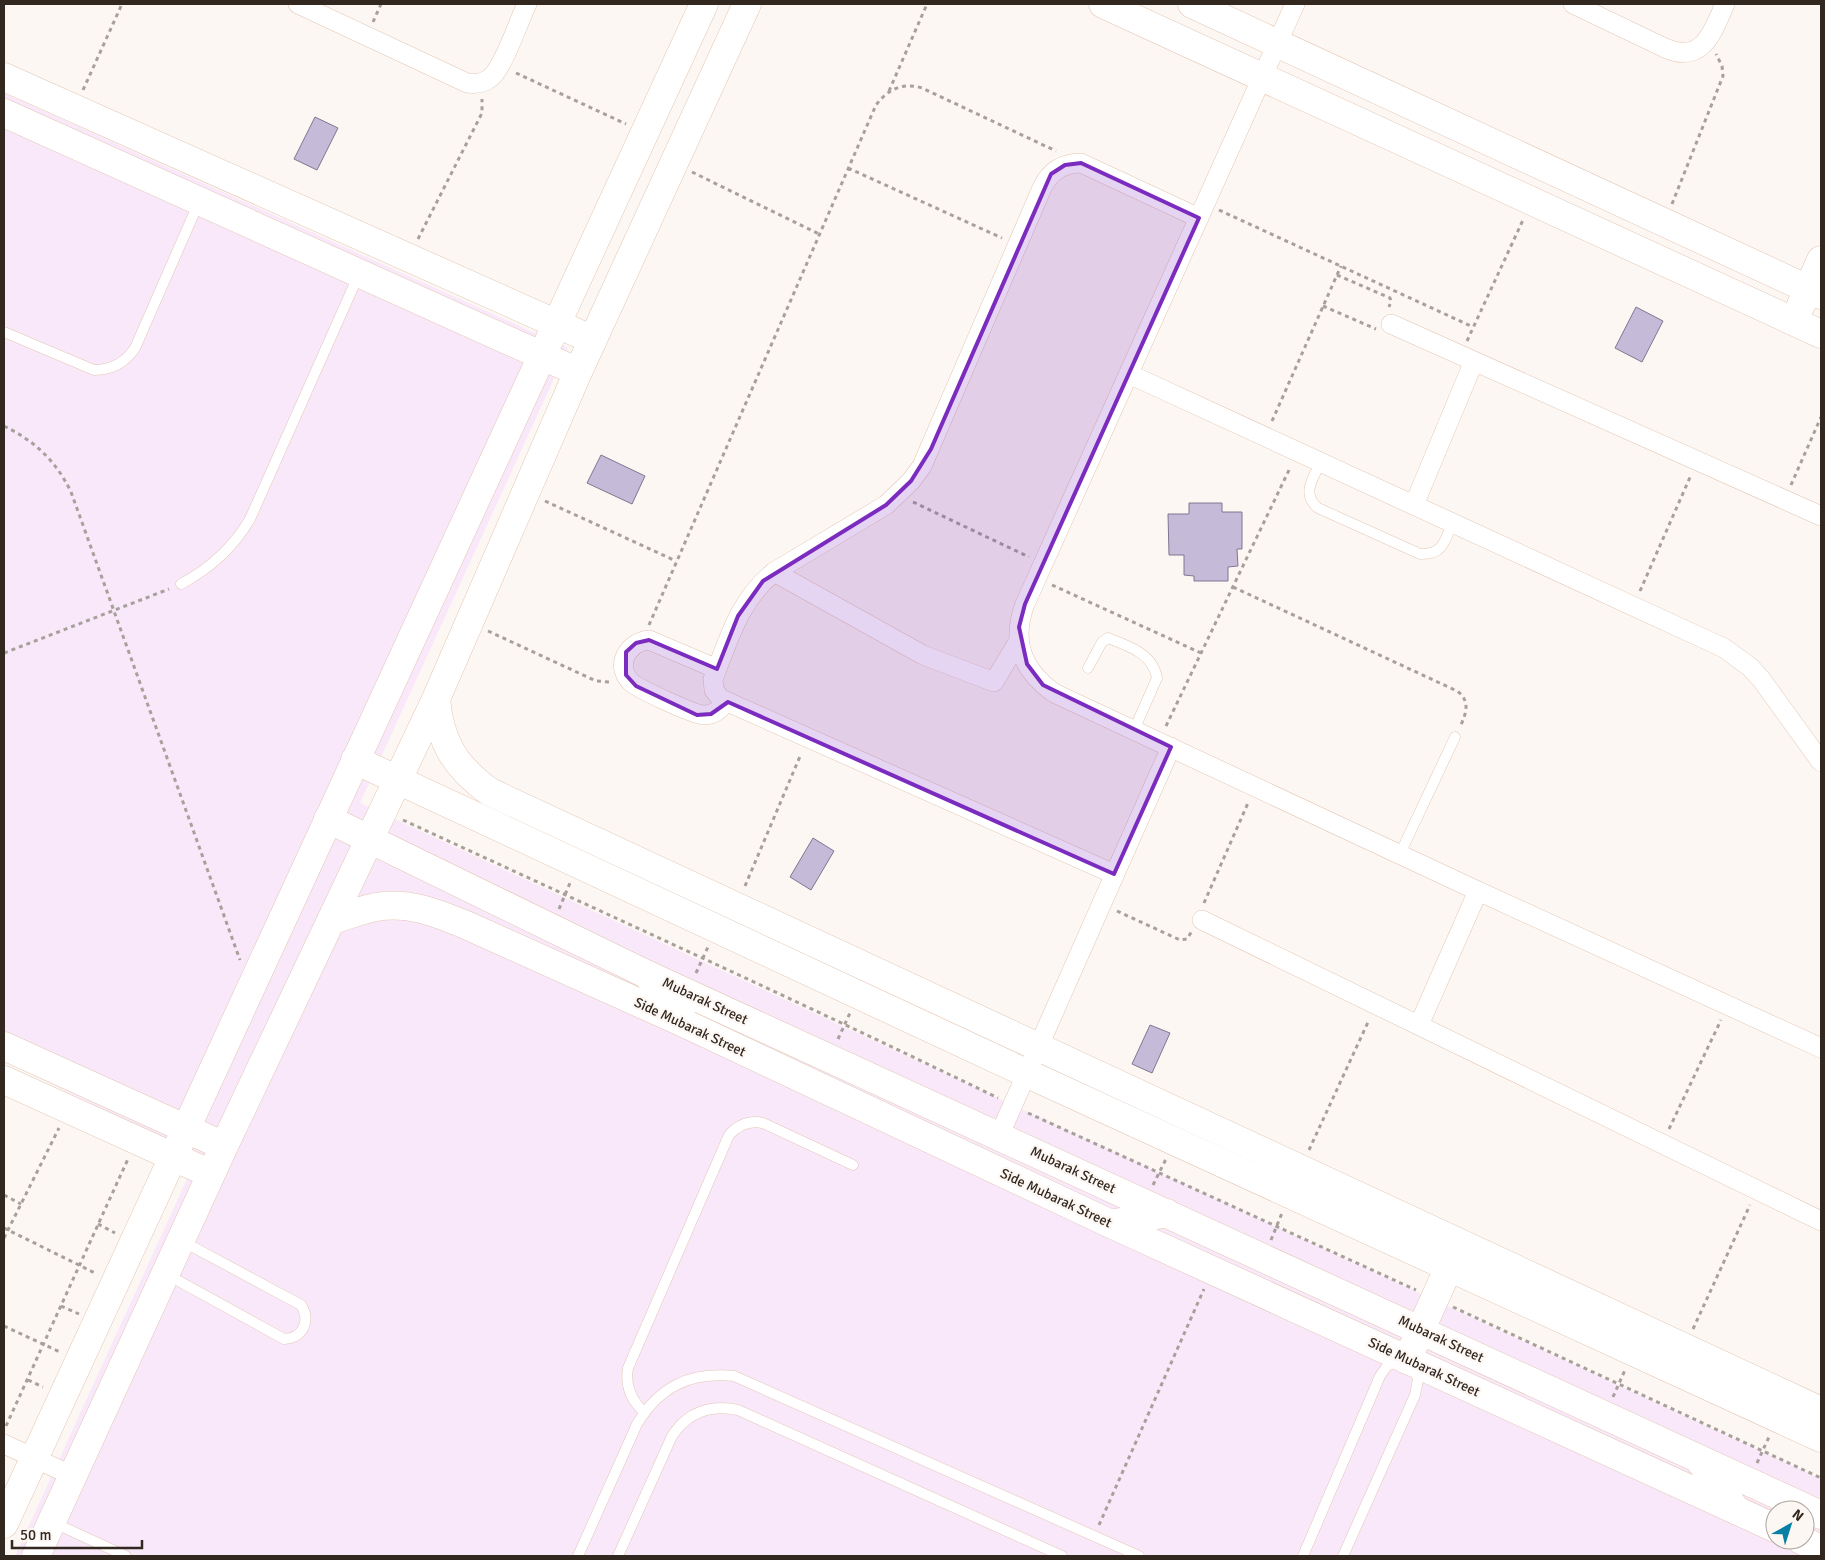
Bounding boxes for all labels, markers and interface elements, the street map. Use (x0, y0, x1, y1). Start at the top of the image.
street label: Mubarak Street (660, 974, 750, 1028)
street label: Side Mubarak Street (631, 994, 749, 1060)
street label: Mubarak Street (1028, 1143, 1118, 1197)
street label: Side Mubarak Street (997, 1165, 1115, 1231)
street label: Mubarak Street (1396, 1312, 1486, 1366)
street label: Side Mubarak Street (1365, 1334, 1483, 1400)
north arrow (1765, 1500, 1815, 1550)
text: N (1789, 1506, 1807, 1525)
scale bar (12, 1518, 142, 1550)
text: 50 m (20, 1526, 51, 1544)

